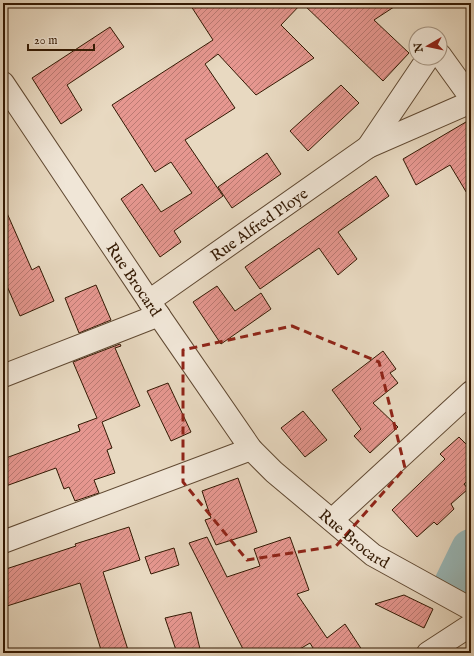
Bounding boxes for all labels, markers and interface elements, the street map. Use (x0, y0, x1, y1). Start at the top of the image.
scale bar (28, 26, 94, 52)
north arrow (408, 26, 448, 66)
text: 20 m (34, 33, 57, 48)
text: N (411, 41, 427, 54)
street label: Rue Alfred Ploye (207, 184, 312, 267)
street label: Rue Brocard (101, 240, 165, 321)
street label: Rue Brocard (314, 506, 393, 574)

